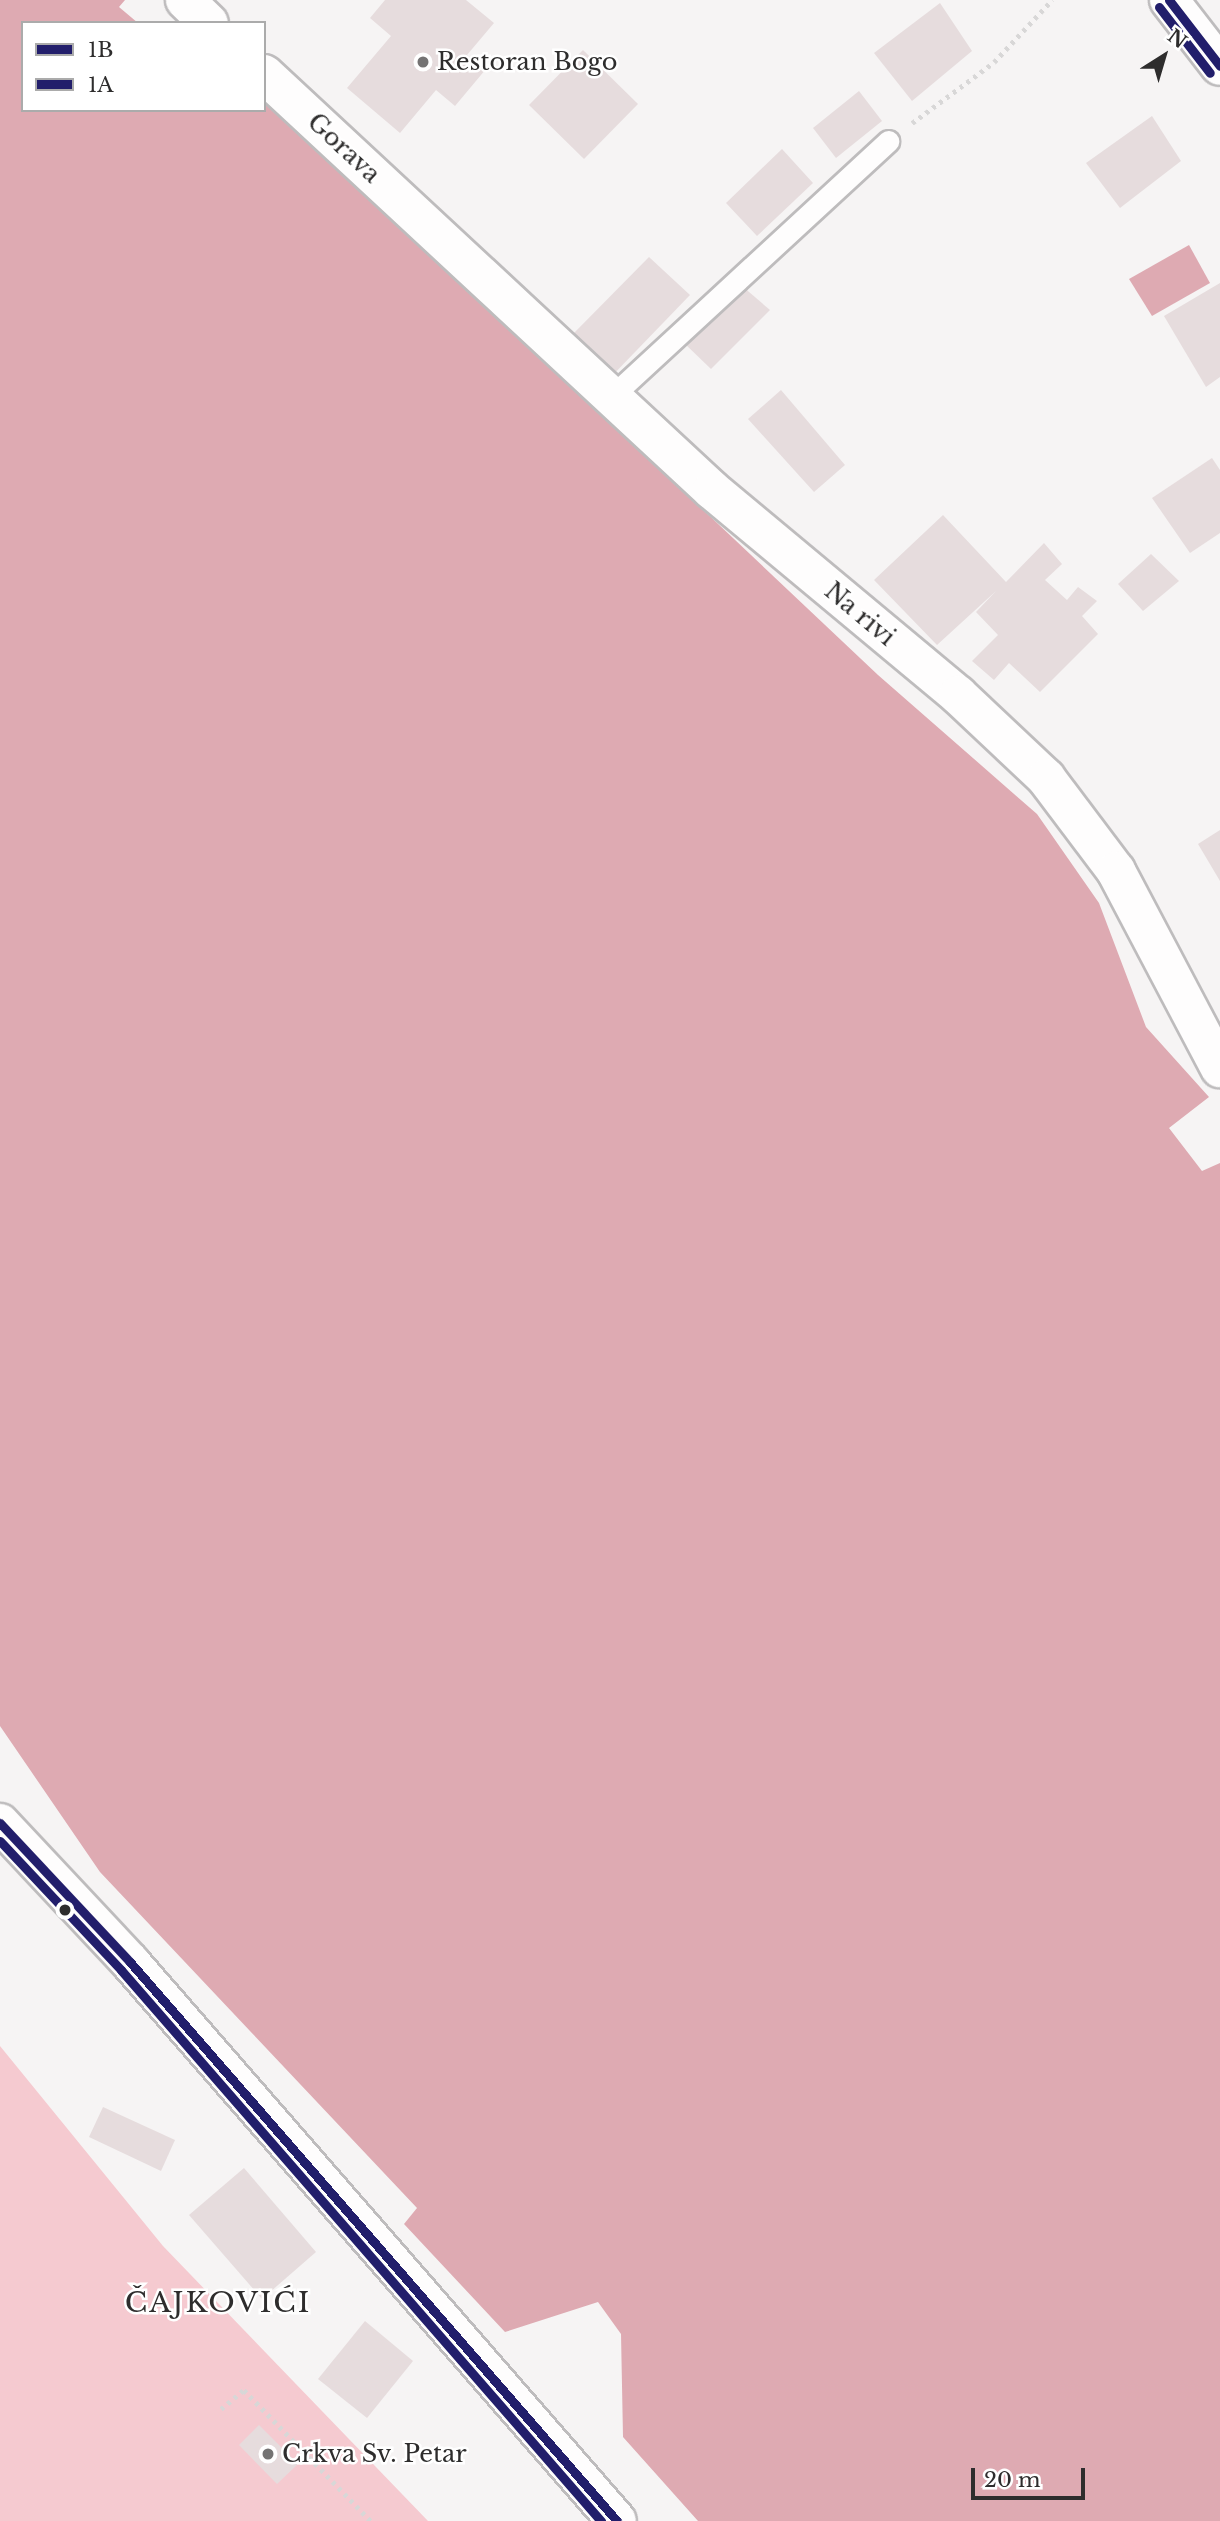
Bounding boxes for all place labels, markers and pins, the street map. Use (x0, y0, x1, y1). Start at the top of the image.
place label: Restoran Bogo (437, 48, 617, 76)
marker: Restoran Bogo (415, 54, 431, 70)
unlabelled marker (58, 1903, 72, 1917)
place label: Crkva Sv. Petar (282, 2440, 467, 2468)
marker: Crkva Sv. Petar (260, 2446, 276, 2462)

